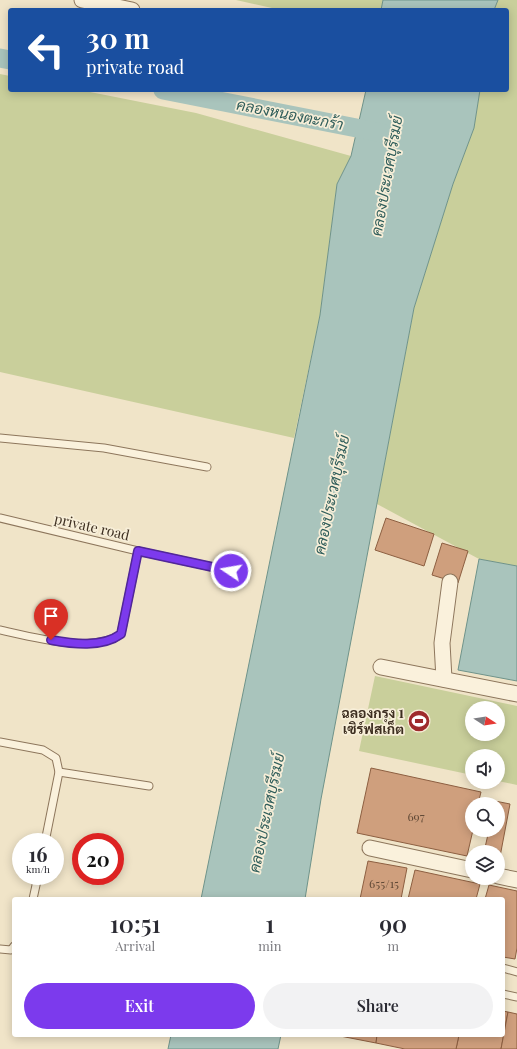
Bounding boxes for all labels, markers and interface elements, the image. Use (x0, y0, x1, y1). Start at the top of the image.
text: 30 m (86, 19, 150, 56)
icon: left (20, 24, 72, 76)
text: private road (86, 55, 184, 79)
water label: คลองหนองตะกร้า (235, 94, 345, 134)
water label: คลองประเวศบุรีรมย์ (366, 112, 409, 238)
water label: คลองประเวศบุรีรมย์ (309, 431, 356, 557)
street label: private road (53, 509, 132, 544)
position arrow (210, 550, 252, 592)
pin (34, 599, 68, 640)
icon: arrive (40, 605, 62, 627)
north arrow (465, 701, 505, 741)
map controls (465, 701, 505, 885)
place label: ฉลองกรุง 1 เซิร์ฟสเก็ต (341, 703, 404, 738)
sports icon: ฉลองกรุง 1 เซิร์ฟสเก็ต (406, 708, 432, 734)
water label: คลองประเวศบุรีรมย์ (244, 749, 291, 875)
button: sound (465, 749, 505, 789)
button: search (465, 797, 505, 837)
house number: 697 (407, 808, 425, 824)
speed limit sign: 20 (72, 833, 124, 885)
text: 16 (29, 840, 47, 867)
button: layers (465, 845, 505, 885)
text: km/h (26, 862, 50, 876)
house number: 655/15 (369, 875, 399, 891)
text: 10:51 (110, 907, 161, 939)
text: 1 (265, 907, 274, 939)
text: 90 (379, 907, 407, 939)
text: Arrival (115, 937, 155, 954)
text: min (258, 937, 281, 954)
text: m (387, 937, 399, 954)
button: Exit (24, 983, 255, 1029)
button: Share (263, 983, 493, 1029)

